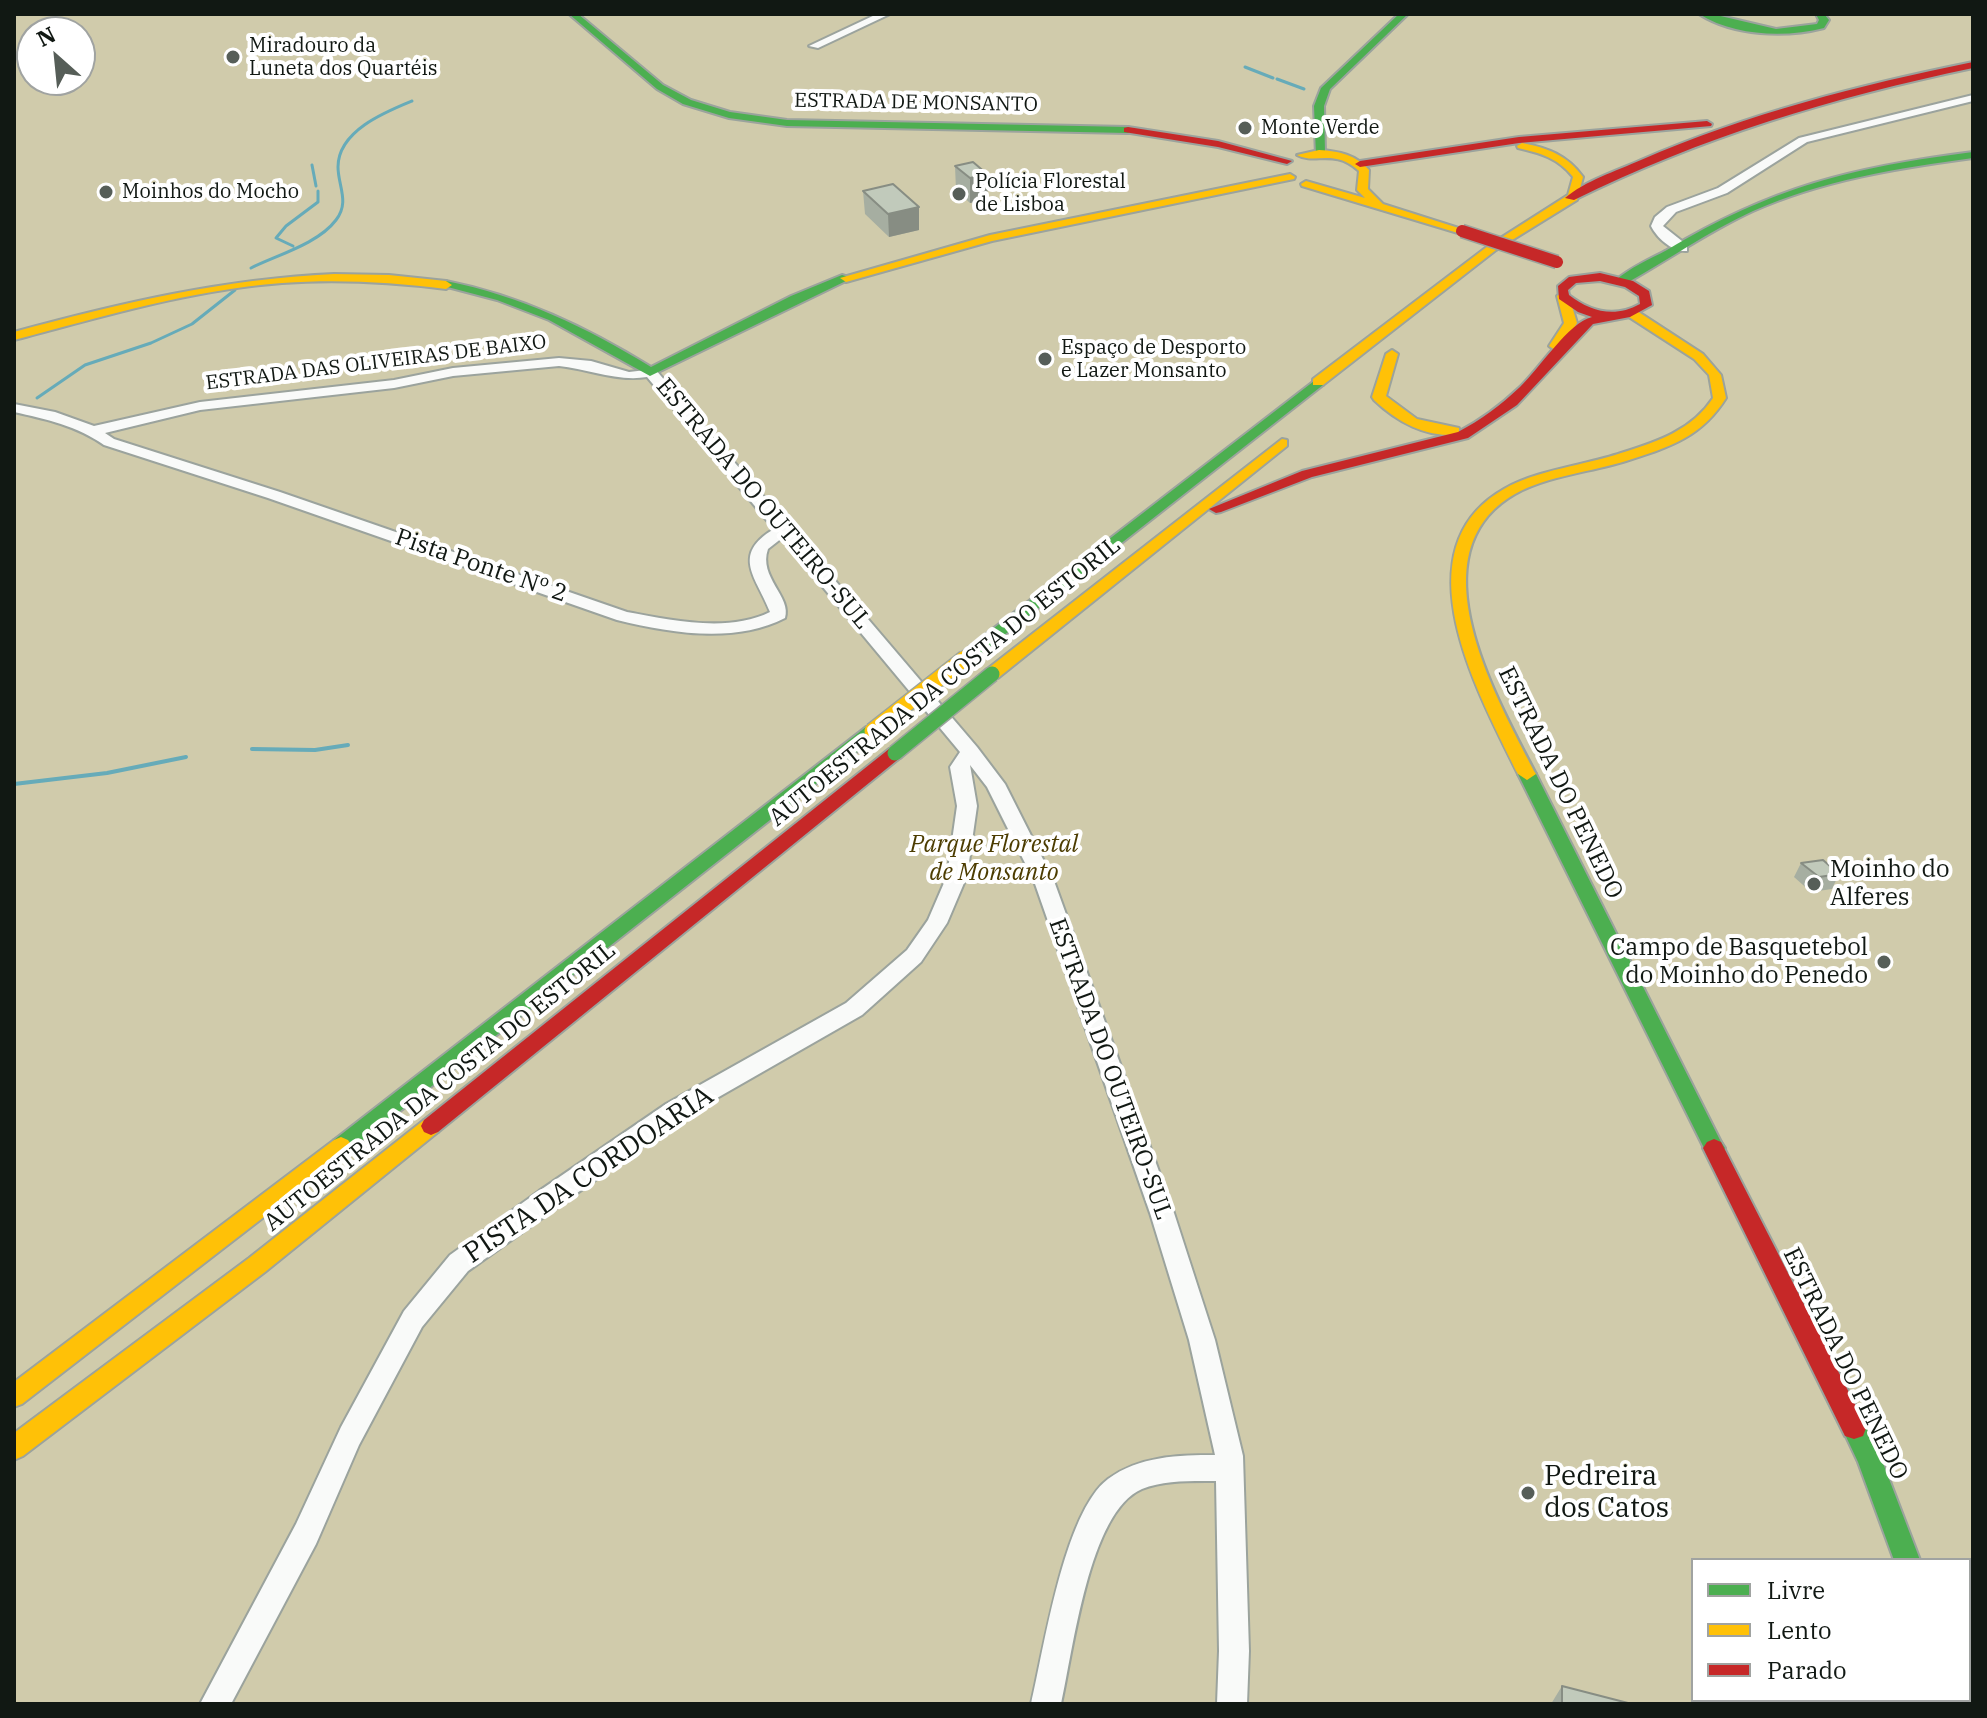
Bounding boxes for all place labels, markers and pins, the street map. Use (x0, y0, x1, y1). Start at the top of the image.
place label: Miradouro da Luneta dos Quartéis (249, 34, 438, 81)
marker: Miradouro da Luneta dos Quartéis (224, 48, 242, 66)
place label: Monte Verde (1261, 116, 1380, 140)
marker: Monte Verde (1236, 119, 1254, 137)
place label: Polícia Florestal de Lisboa (975, 170, 1126, 217)
place label: Moinhos do Mocho (122, 180, 299, 204)
marker: Moinhos do Mocho (97, 183, 115, 201)
marker: Polícia Florestal de Lisboa (950, 185, 968, 203)
place label: Espaço de Desporto e Lazer Monsanto (1061, 336, 1246, 383)
marker: Espaço de Desporto e Lazer Monsanto (1036, 350, 1054, 368)
place label: Moinho do Alferes (1830, 856, 1950, 912)
marker: Moinho do Alferes (1805, 875, 1823, 893)
place label: Campo de Basquetebol do Moinho do Penedo (1610, 934, 1868, 990)
marker: Campo de Basquetebol do Moinho do Penedo (1875, 953, 1893, 971)
place label: Pedreira dos Catos (1544, 1460, 1669, 1526)
marker: Pedreira dos Catos (1519, 1484, 1537, 1502)

